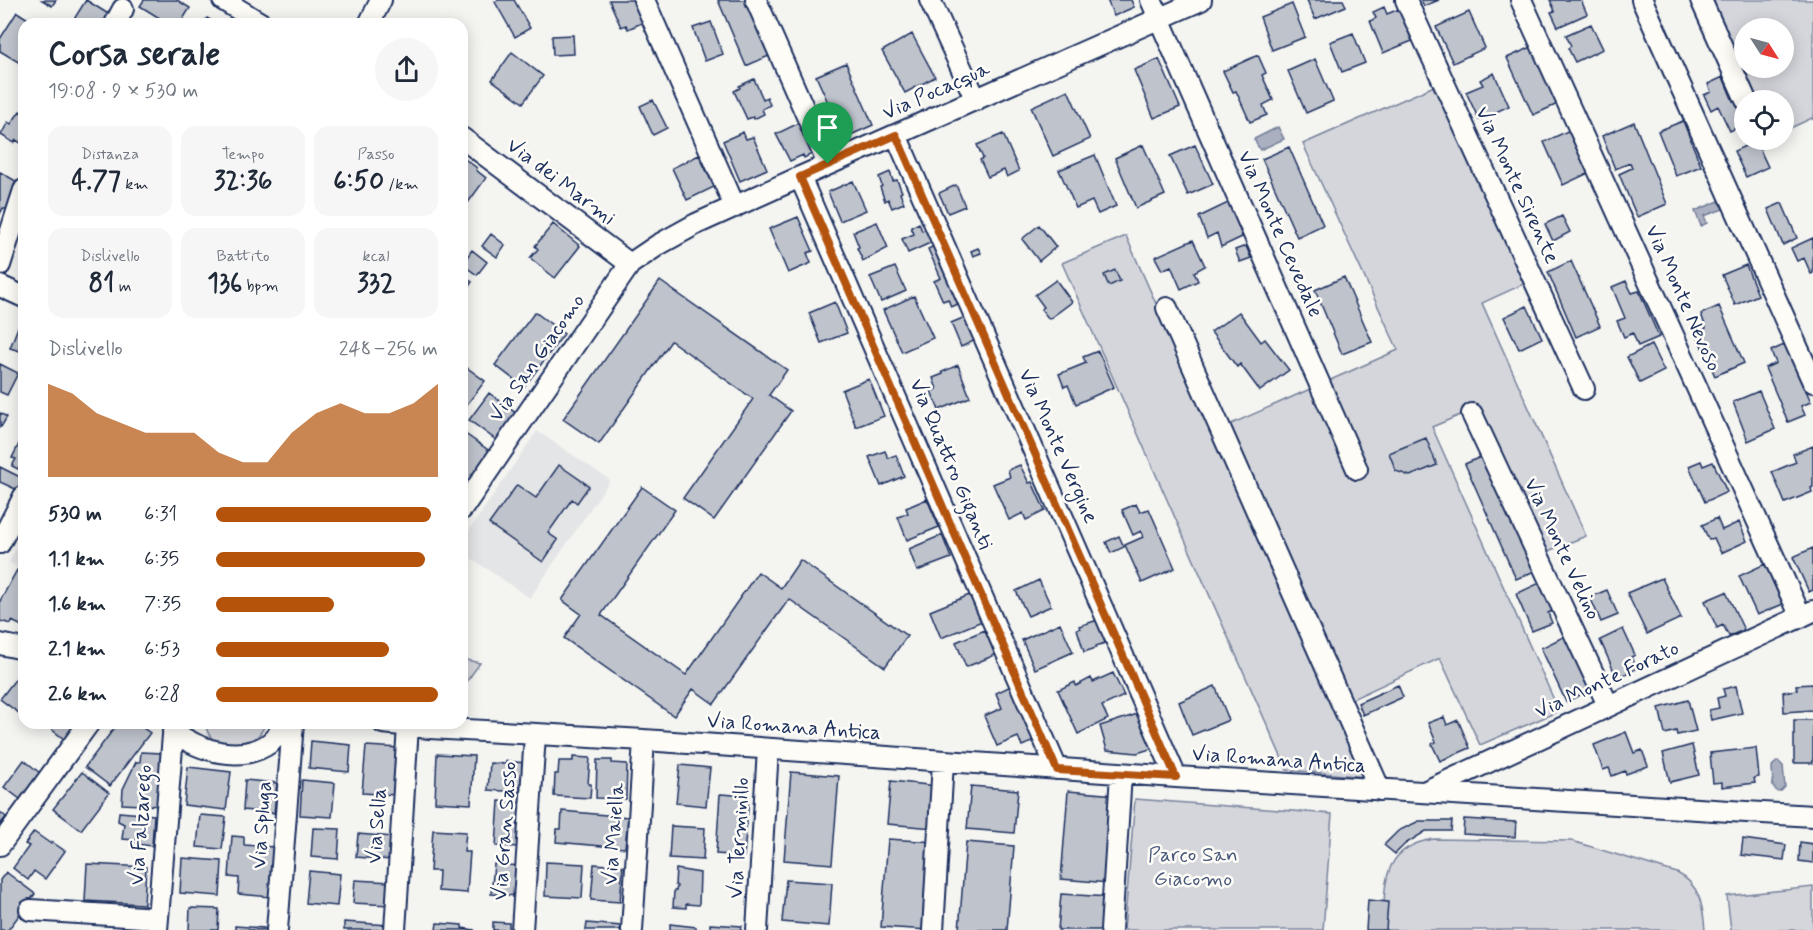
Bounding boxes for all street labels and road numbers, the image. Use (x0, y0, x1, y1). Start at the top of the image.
street label: Via Pocacqua (878, 55, 994, 127)
street label: Via Monte Sirente (1468, 102, 1566, 268)
street label: Via dei Marmi (501, 132, 621, 232)
street label: Via Monte Cevedale (1231, 146, 1329, 322)
street label: Via Monte Nevoso (1638, 220, 1728, 376)
street label: Via San Giacomo (482, 288, 592, 428)
street label: Via Monte Vergine (1010, 364, 1105, 528)
street label: Via Quattro Giganti (901, 374, 1000, 554)
street label: Via Monte Velino (1517, 474, 1607, 624)
street label: Via Monte Forato (1530, 634, 1684, 726)
street label: Via Romana Antica (706, 707, 882, 747)
street label: Via Romana Antica (1191, 740, 1367, 780)
street label: Via Gran Sasso (486, 760, 524, 902)
street label: Via Falzarego (123, 764, 161, 886)
street label: Via Terminillo (722, 777, 756, 899)
street label: Via Spluga (245, 780, 279, 870)
street label: Via Maiella (596, 782, 632, 886)
street label: Via Sella (360, 787, 394, 865)

